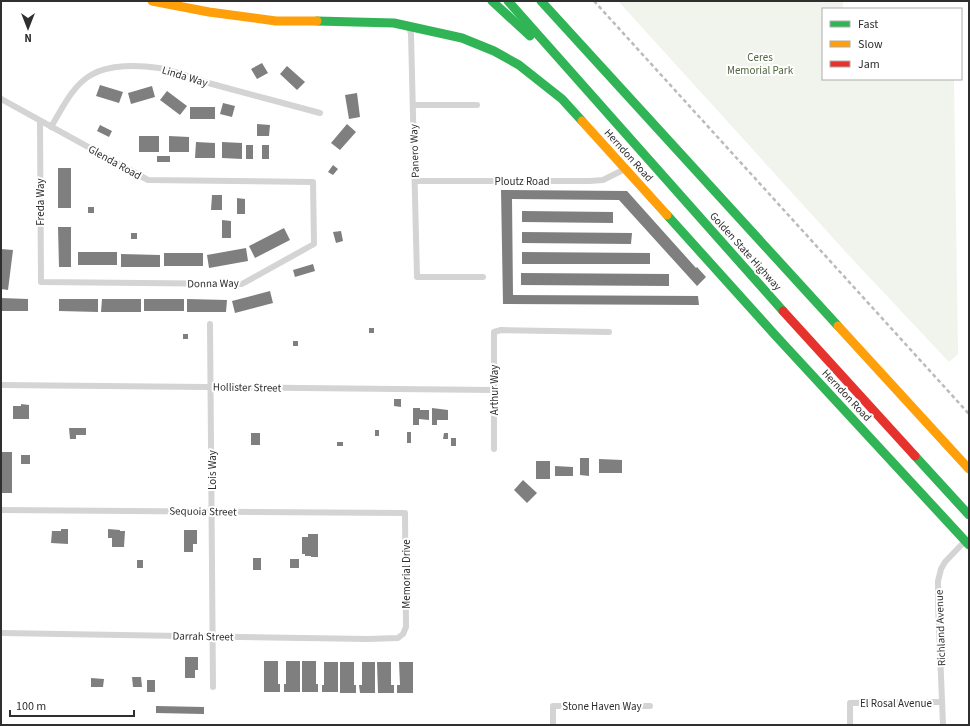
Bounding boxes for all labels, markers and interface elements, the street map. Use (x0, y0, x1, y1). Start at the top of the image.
north arrow (8, 8, 48, 48)
legend (822, 8, 962, 80)
text: Fast (858, 16, 878, 33)
text: N (24, 30, 32, 45)
text: Slow (858, 36, 883, 53)
park label: Ceres Memorial Park (727, 50, 794, 78)
text: Jam (858, 56, 880, 73)
street label: Linda Way (160, 62, 210, 91)
street label: Panero Way (406, 124, 423, 178)
street label: Herndon Road (601, 126, 656, 185)
street label: Glenda Road (86, 142, 144, 183)
street label: Ploutz Road (494, 174, 550, 189)
street label: Freda Way (33, 178, 48, 226)
street label: Golden State Highway (706, 209, 785, 294)
street label: Donna Way (187, 276, 239, 291)
street label: Arthur Way (487, 365, 502, 415)
street label: Herndon Road (819, 366, 875, 425)
street label: Hollister Street (213, 379, 282, 396)
street label: Lois Way (205, 450, 220, 490)
street label: Sequoia Street (169, 503, 237, 520)
street label: Memorial Drive (399, 539, 414, 609)
street label: Richland Avenue (932, 589, 949, 666)
street label: Darrah Street (172, 628, 234, 645)
scale bar (10, 692, 134, 718)
street label: El Rosal Avenue (860, 696, 933, 711)
text: 100 m (16, 698, 46, 715)
street label: Stone Haven Way (562, 699, 642, 714)

